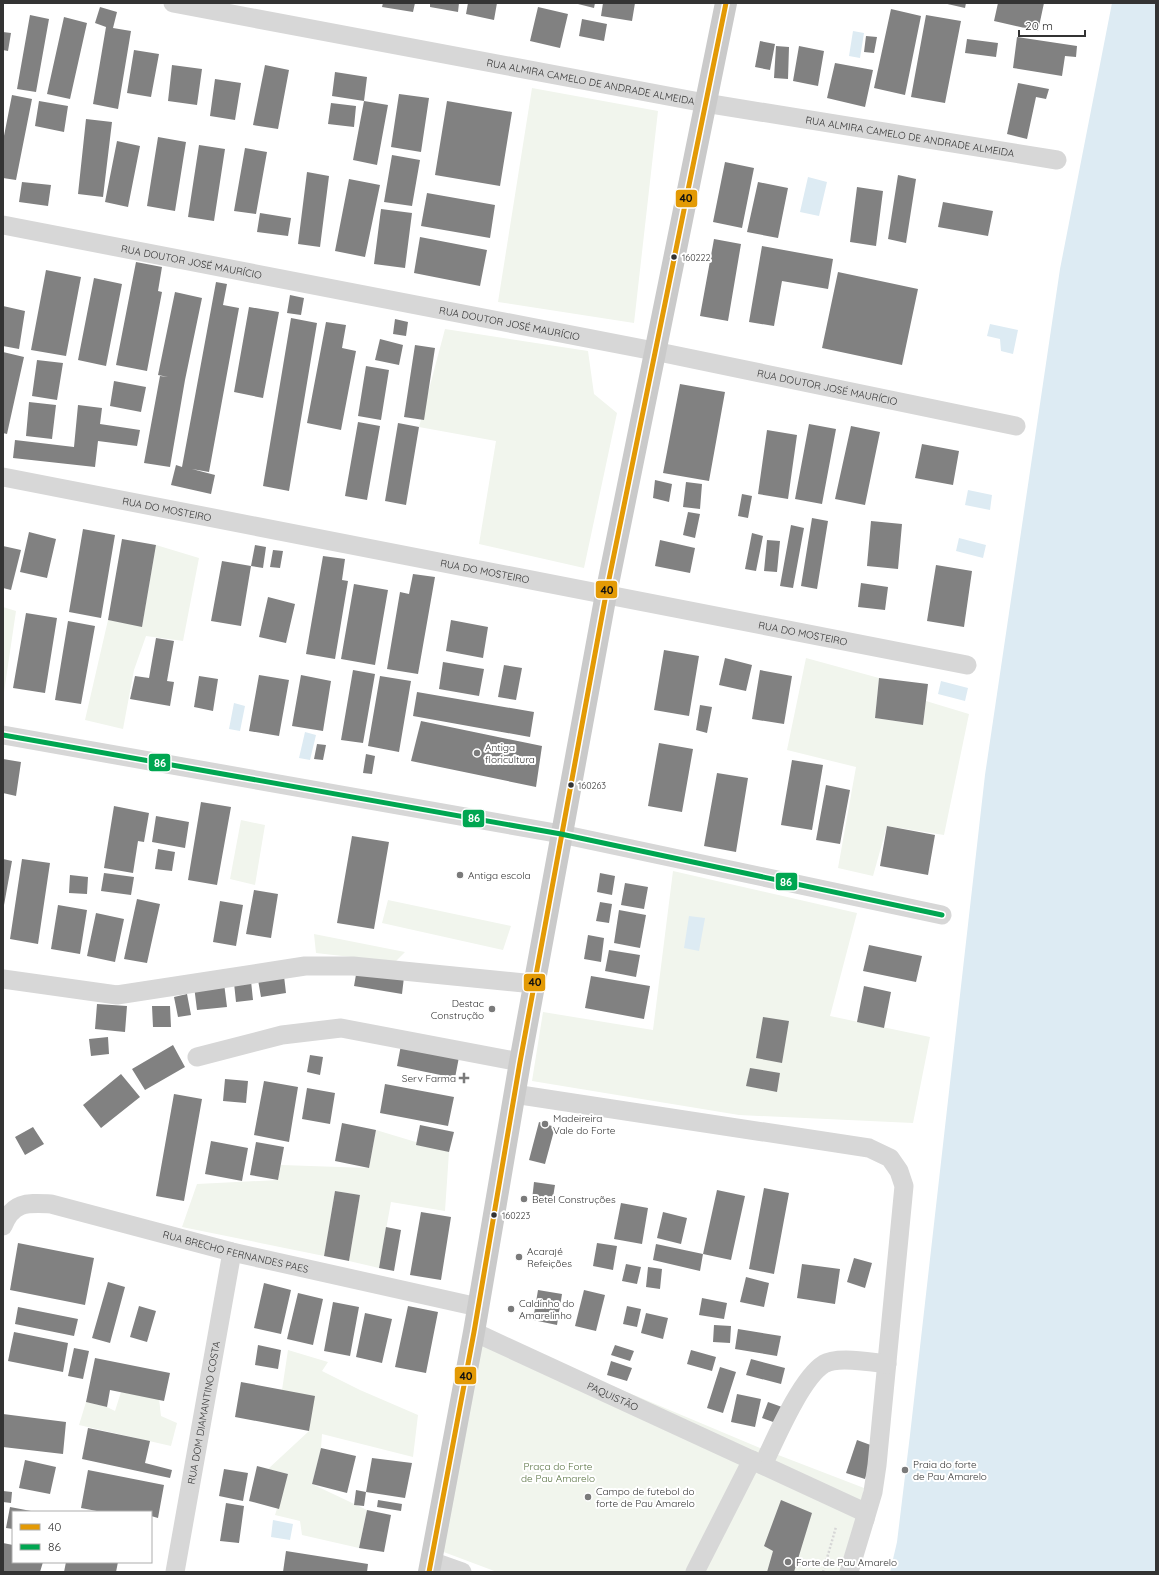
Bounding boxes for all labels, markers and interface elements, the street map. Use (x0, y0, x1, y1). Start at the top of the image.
scale bar (1019, 12, 1085, 38)
text: 20 m (1025, 18, 1053, 33)
street label: RUA ALMIRA CAMELO DE ANDRADE ALMEIDA (486, 56, 696, 108)
street label: RUA ALMIRA CAMELO DE ANDRADE ALMEIDA (805, 113, 1016, 160)
line badge: 40 (675, 189, 698, 208)
text: 40 (679, 191, 693, 205)
street label: RUA DOUTOR JOSÉ MAURÍCIO (120, 242, 263, 282)
marker: 160222 (669, 252, 679, 262)
place label: 160222 (682, 252, 711, 263)
street label: RUA DOUTOR JOSÉ MAURÍCIO (438, 304, 581, 344)
street label: RUA DOUTOR JOSÉ MAURÍCIO (756, 367, 899, 408)
street label: RUA DO MOSTEIRO (121, 494, 213, 525)
street label: RUA DO MOSTEIRO (439, 556, 531, 587)
line badge: 40 (595, 580, 618, 599)
text: 40 (600, 583, 614, 597)
street label: RUA DO MOSTEIRO (757, 618, 849, 649)
place label: Antiga floricultura (485, 741, 535, 766)
marker: Antiga floricultura (472, 748, 482, 758)
line badge: 86 (148, 753, 171, 772)
text: 86 (154, 756, 166, 770)
marker: 160263 (566, 780, 576, 790)
place label: 160263 (578, 780, 606, 791)
line badge: 86 (462, 809, 485, 828)
text: 86 (468, 811, 480, 825)
place label: Antiga escola (468, 869, 531, 882)
marker: Antiga escola (455, 870, 465, 880)
line badge: 86 (775, 872, 798, 891)
text: 86 (780, 875, 792, 889)
line badge: 40 (523, 973, 546, 992)
text: 40 (528, 975, 542, 989)
place label: Destac Construção (431, 997, 484, 1022)
marker: Destac Construção (487, 1004, 497, 1014)
place label: Serv Farma (402, 1072, 456, 1085)
marker: Serv Farma (459, 1073, 469, 1083)
place label: Madeireira Vale do Forte (553, 1112, 616, 1137)
marker: Madeireira Vale do Forte (540, 1119, 550, 1129)
place label: Betel Construções (532, 1193, 616, 1206)
marker: Betel Construções (519, 1194, 529, 1204)
marker: 160223 (489, 1210, 499, 1220)
place label: 160223 (502, 1210, 530, 1221)
street label: RUA BRECHO FERNANDES PAES (161, 1228, 310, 1276)
place label: Acarajé Refeições (527, 1245, 572, 1270)
marker: Acarajé Refeições (514, 1252, 524, 1262)
place label: Caldinho do Amarelinho (519, 1297, 574, 1322)
marker: Caldinho do Amarelinho (506, 1304, 516, 1314)
street label: RUA DOM DIAMANTINO COSTA (185, 1340, 223, 1485)
line badge: 40 (454, 1366, 477, 1385)
text: 40 (459, 1369, 473, 1383)
street label: PAQUISTÃO (585, 1379, 641, 1414)
place label: Praia do forte de Pau Amarelo (913, 1458, 987, 1483)
park label: Praça do Forte de Pau Amarelo (521, 1460, 595, 1485)
marker: Praia do forte de Pau Amarelo (900, 1465, 910, 1475)
place label: Campo de futebol do forte de Pau Amarelo (596, 1485, 695, 1510)
marker: Campo de futebol do forte de Pau Amarelo (583, 1492, 593, 1502)
legend (12, 1511, 152, 1563)
text: 40 (48, 1519, 61, 1534)
text: 86 (48, 1539, 61, 1554)
place label: Forte de Pau Amarelo (796, 1556, 897, 1569)
marker: Forte de Pau Amarelo (783, 1557, 793, 1567)

